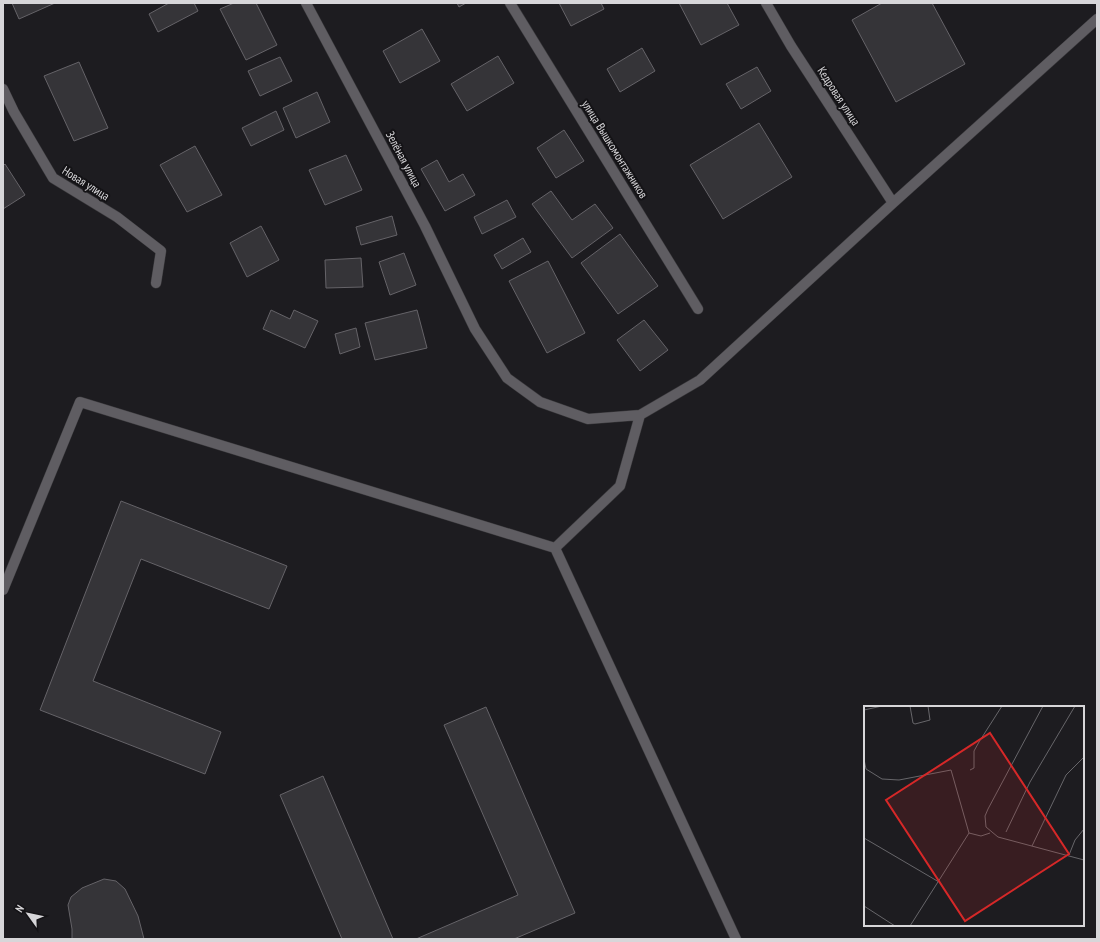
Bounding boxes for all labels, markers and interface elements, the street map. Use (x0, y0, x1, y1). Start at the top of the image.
street label: Кедровая улица (814, 64, 864, 128)
street label: улица Вышкомонтажников (579, 97, 651, 201)
street label: Зелёная улица (383, 128, 425, 190)
street label: Новая улица (60, 163, 113, 204)
inset map (864, 706, 1084, 926)
north arrow (8, 894, 48, 934)
text: N (12, 902, 27, 915)

